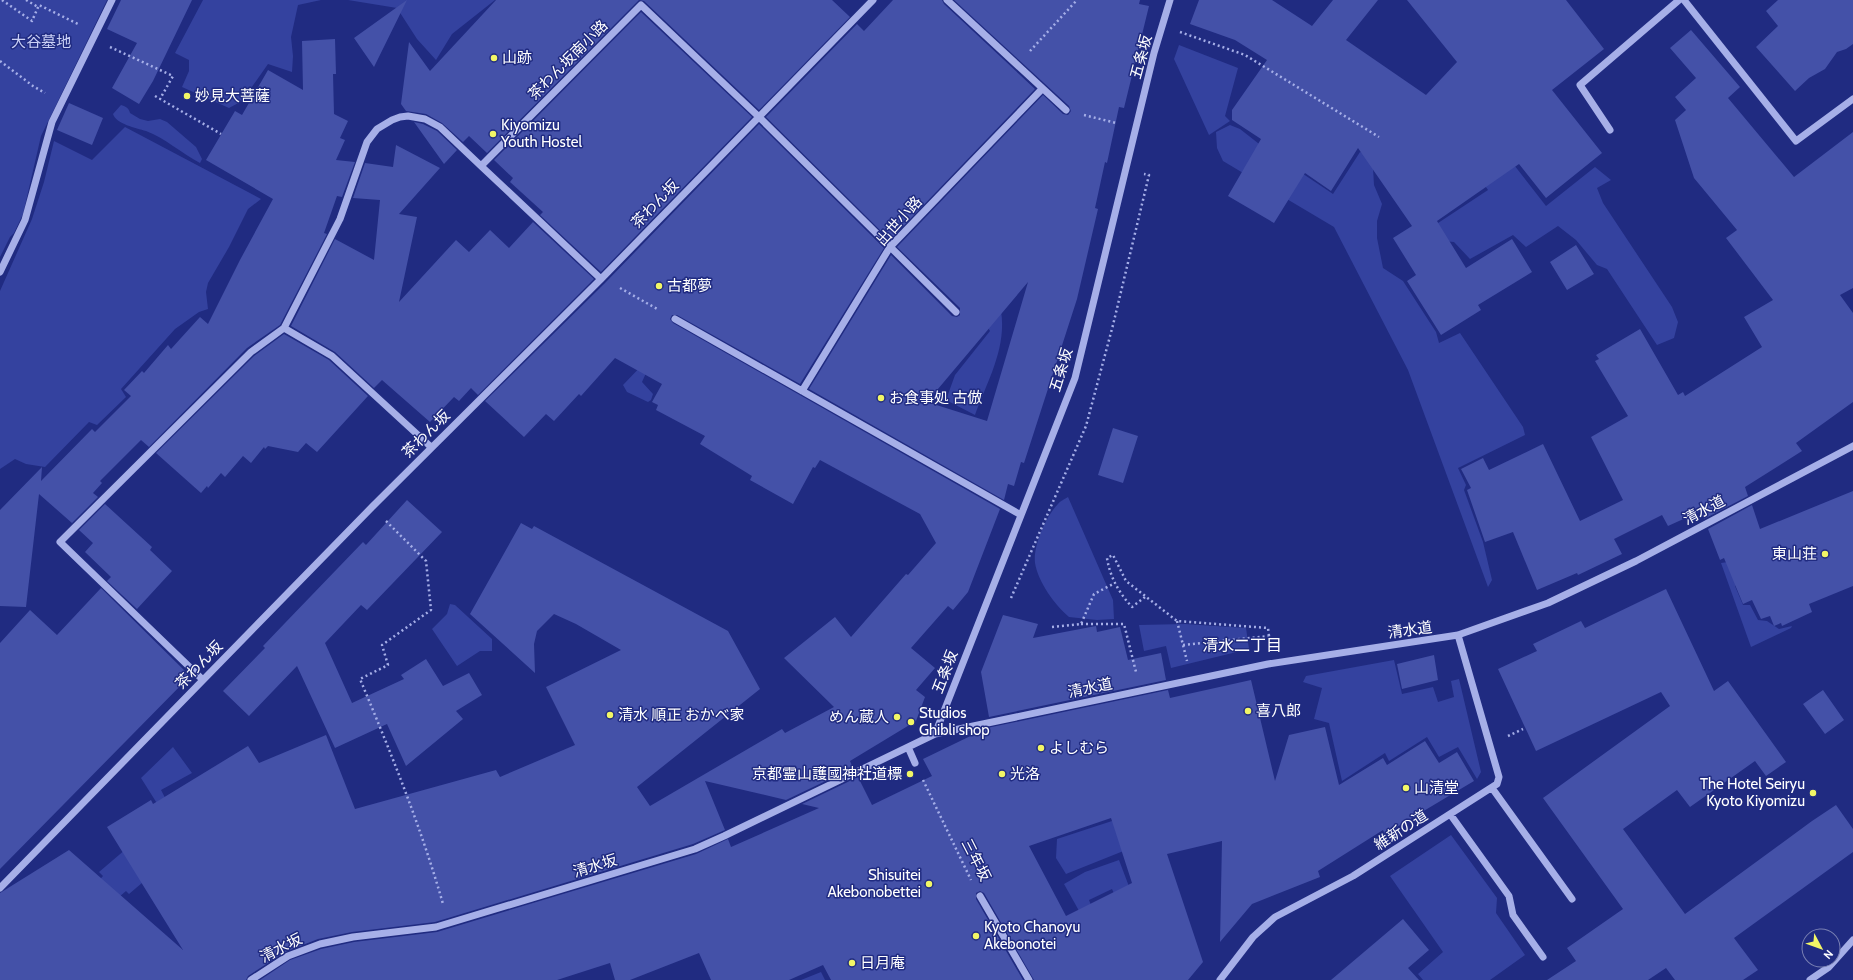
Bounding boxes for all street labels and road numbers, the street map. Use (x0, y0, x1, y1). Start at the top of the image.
street label: 茶わん坂南小路 (525, 17, 611, 103)
street label: 五条坂 (1126, 33, 1156, 81)
street label: 茶わん坂 (628, 176, 682, 232)
street label: 出世小路 (872, 193, 926, 249)
street label: 五条坂 (1046, 346, 1076, 394)
street label: 茶わん坂 (398, 406, 454, 462)
street label: 清水道 (1680, 491, 1728, 529)
street label: 清水道 (1386, 618, 1434, 642)
street label: 茶わん坂 (172, 637, 226, 693)
street label: 五条坂 (929, 648, 961, 696)
street label: 清水道 (1066, 675, 1114, 701)
street label: 維新の道 (1371, 806, 1431, 854)
street label: 三年坂 (958, 836, 994, 884)
street label: 清水坂 (571, 851, 619, 881)
street label: 清水坂 (257, 930, 305, 966)

